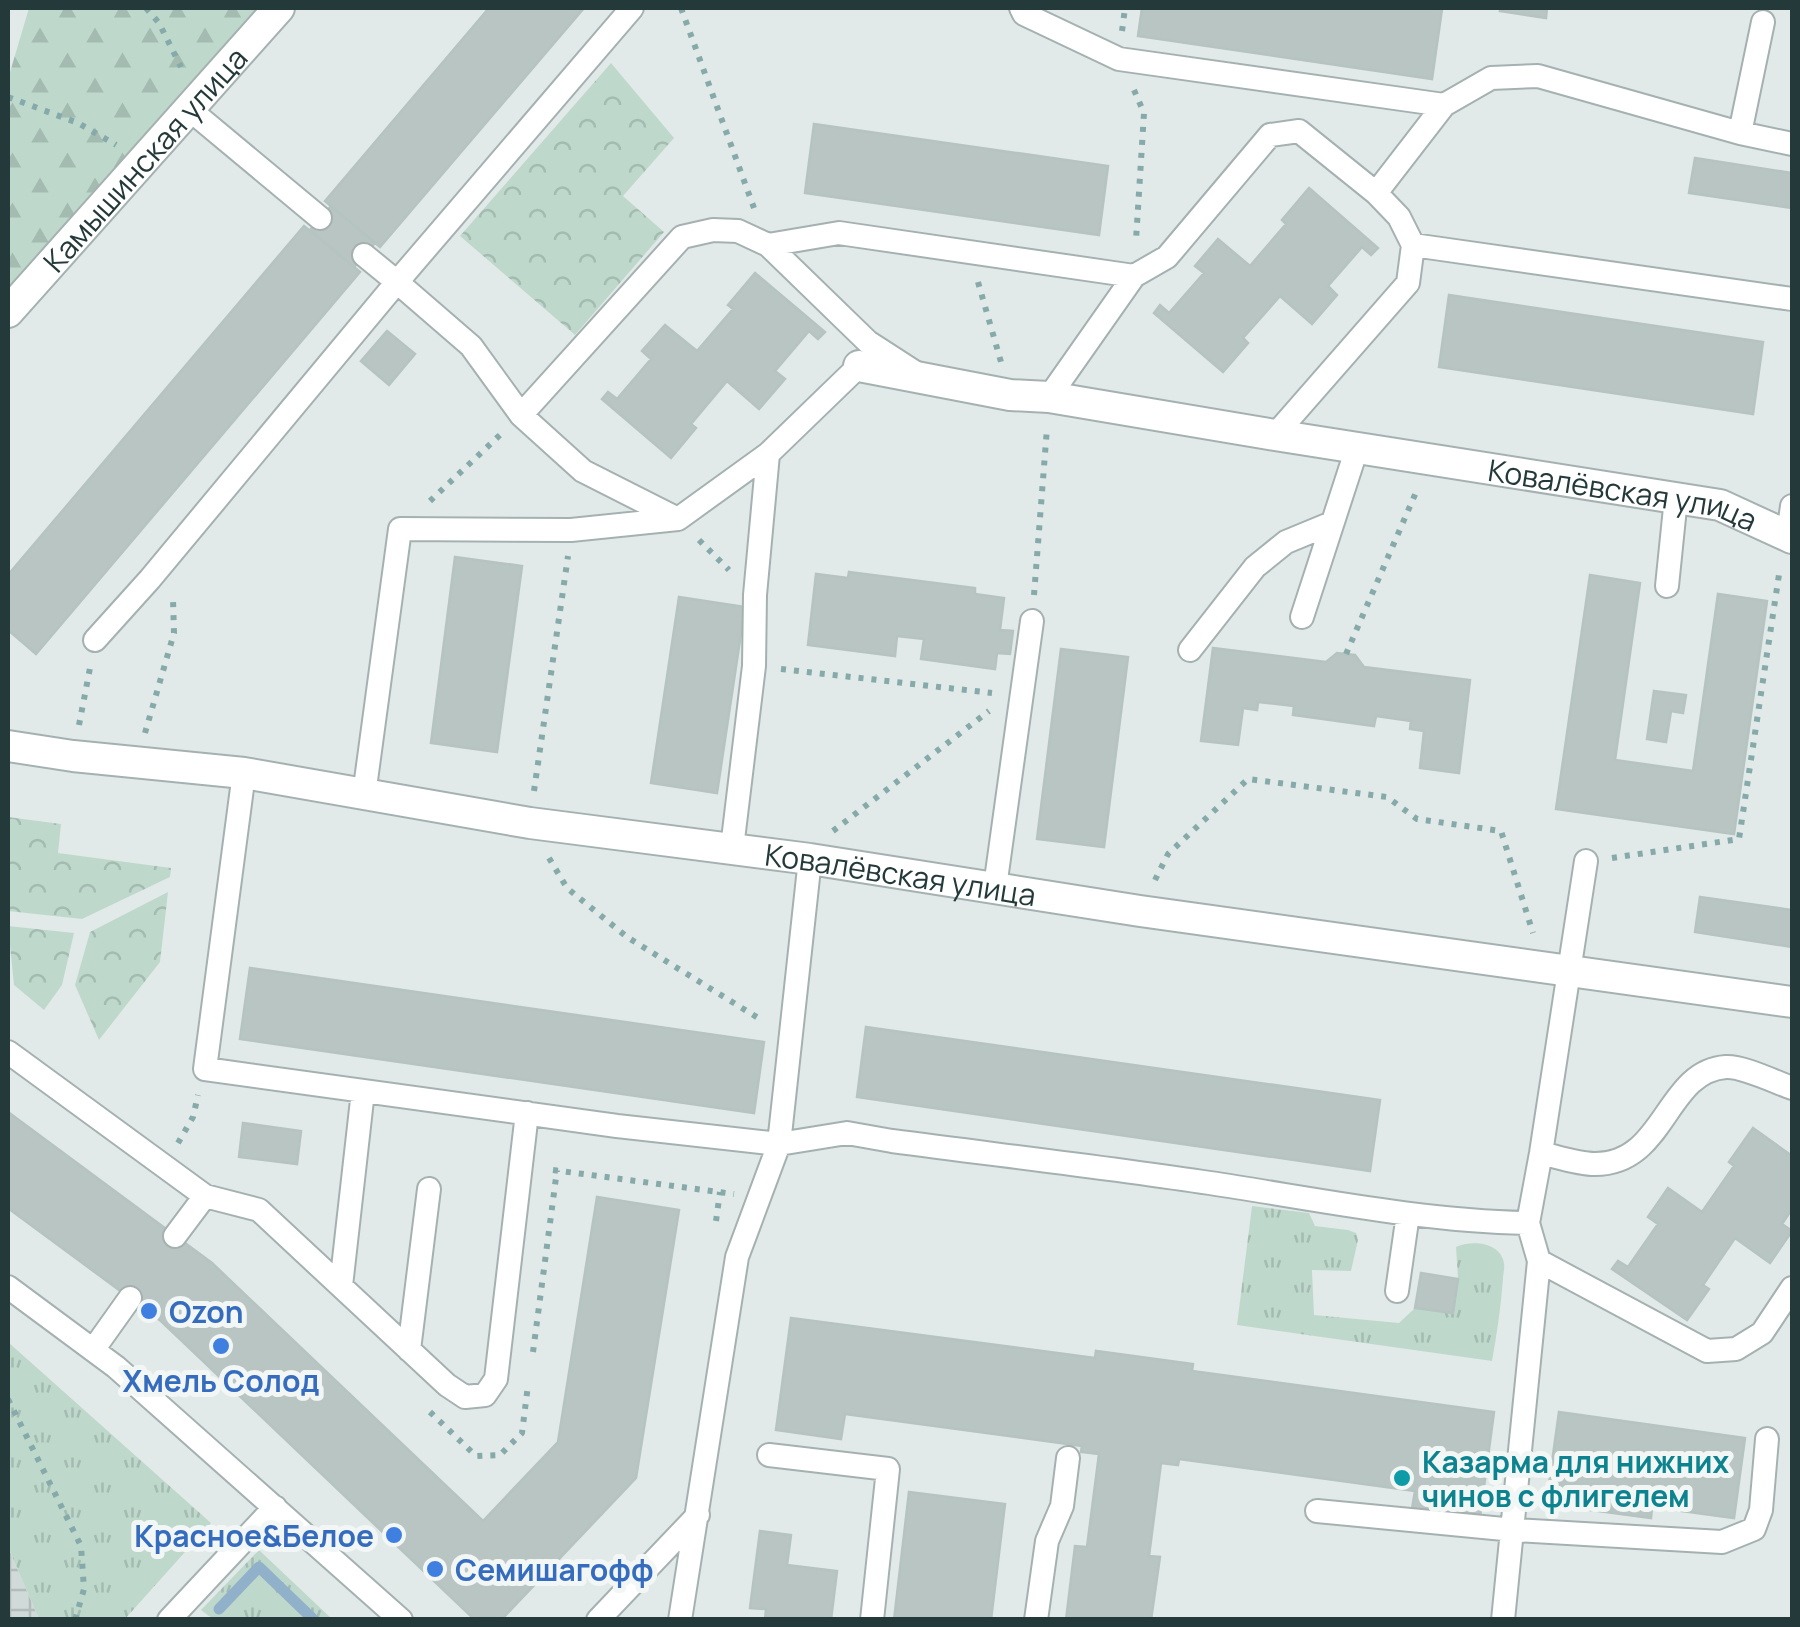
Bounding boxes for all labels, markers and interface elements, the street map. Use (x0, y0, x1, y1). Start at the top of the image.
street label: Камышинская улица (33, 38, 256, 280)
street label: Ковалёвская улица (1485, 448, 1764, 540)
street label: Ковалёвская улица (763, 833, 1039, 915)
place label: Ozon (169, 1291, 244, 1332)
marker: Ozon (138, 1300, 160, 1322)
marker: Хмель Солод (210, 1335, 232, 1357)
place label: Хмель Солод (122, 1360, 320, 1401)
place label: Казарма для нижних чинов с флигелем (1422, 1441, 1730, 1516)
marker: Казарма для нижних чинов с флигелем (1391, 1467, 1413, 1489)
place label: Красное&Белое (134, 1515, 374, 1556)
marker: Красное&Белое (383, 1524, 405, 1546)
place label: Семишагофф (455, 1549, 654, 1590)
marker: Семишагофф (424, 1558, 446, 1580)

